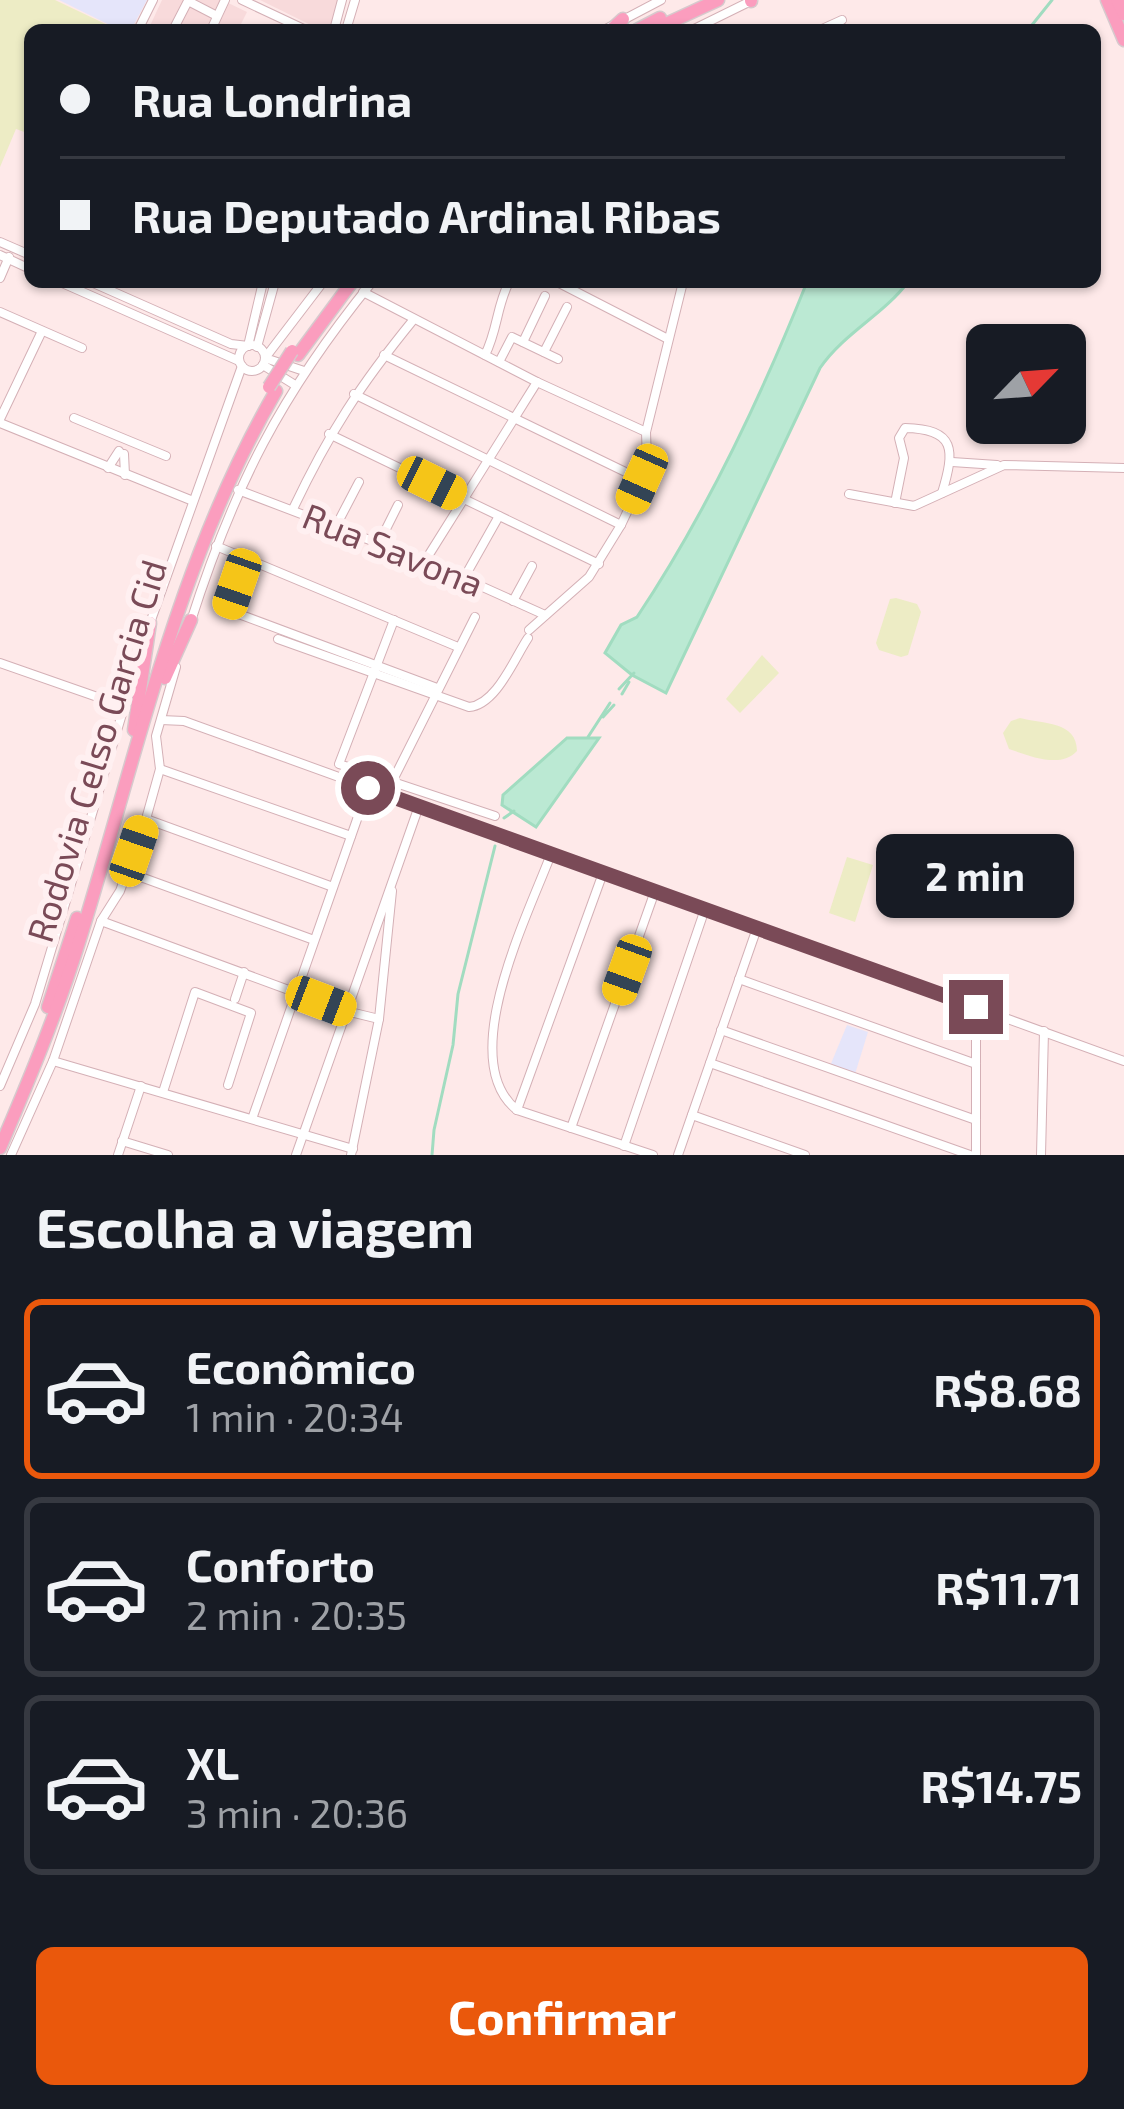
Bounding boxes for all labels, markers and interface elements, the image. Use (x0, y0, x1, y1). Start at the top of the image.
text: Rua Londrina (132, 72, 412, 126)
text: Rua Deputado Ardinal Ribas (132, 188, 721, 242)
north arrow (966, 324, 1086, 444)
map controls (966, 324, 1086, 444)
car (611, 439, 673, 519)
car (392, 451, 472, 515)
street label: Rua Savona (297, 493, 490, 604)
car (208, 544, 266, 624)
street label: Rodovia Celso Garcia Cid (17, 554, 174, 947)
route start (341, 761, 395, 815)
car (105, 811, 163, 891)
callout: 2 min (877, 833, 1075, 917)
text: 2 min (925, 852, 1025, 899)
car (598, 930, 656, 1010)
car (281, 971, 361, 1031)
route end (949, 980, 1003, 1034)
text: Escolha a viagem (36, 1194, 474, 1259)
icon: car (42, 1335, 150, 1443)
text: Econômico (186, 1339, 416, 1393)
text: R$8.68 (933, 1362, 1082, 1416)
text: 1 min · 20:34 (186, 1393, 404, 1440)
icon: car (42, 1533, 150, 1641)
text: Conforto (186, 1537, 375, 1591)
text: R$11.71 (935, 1560, 1082, 1614)
text: 2 min · 20:35 (186, 1591, 407, 1638)
icon: car (42, 1731, 150, 1839)
text: XL (186, 1735, 239, 1789)
text: R$14.75 (921, 1758, 1082, 1812)
text: 3 min · 20:36 (186, 1789, 408, 1836)
button: Confirmar (36, 1947, 1088, 2085)

